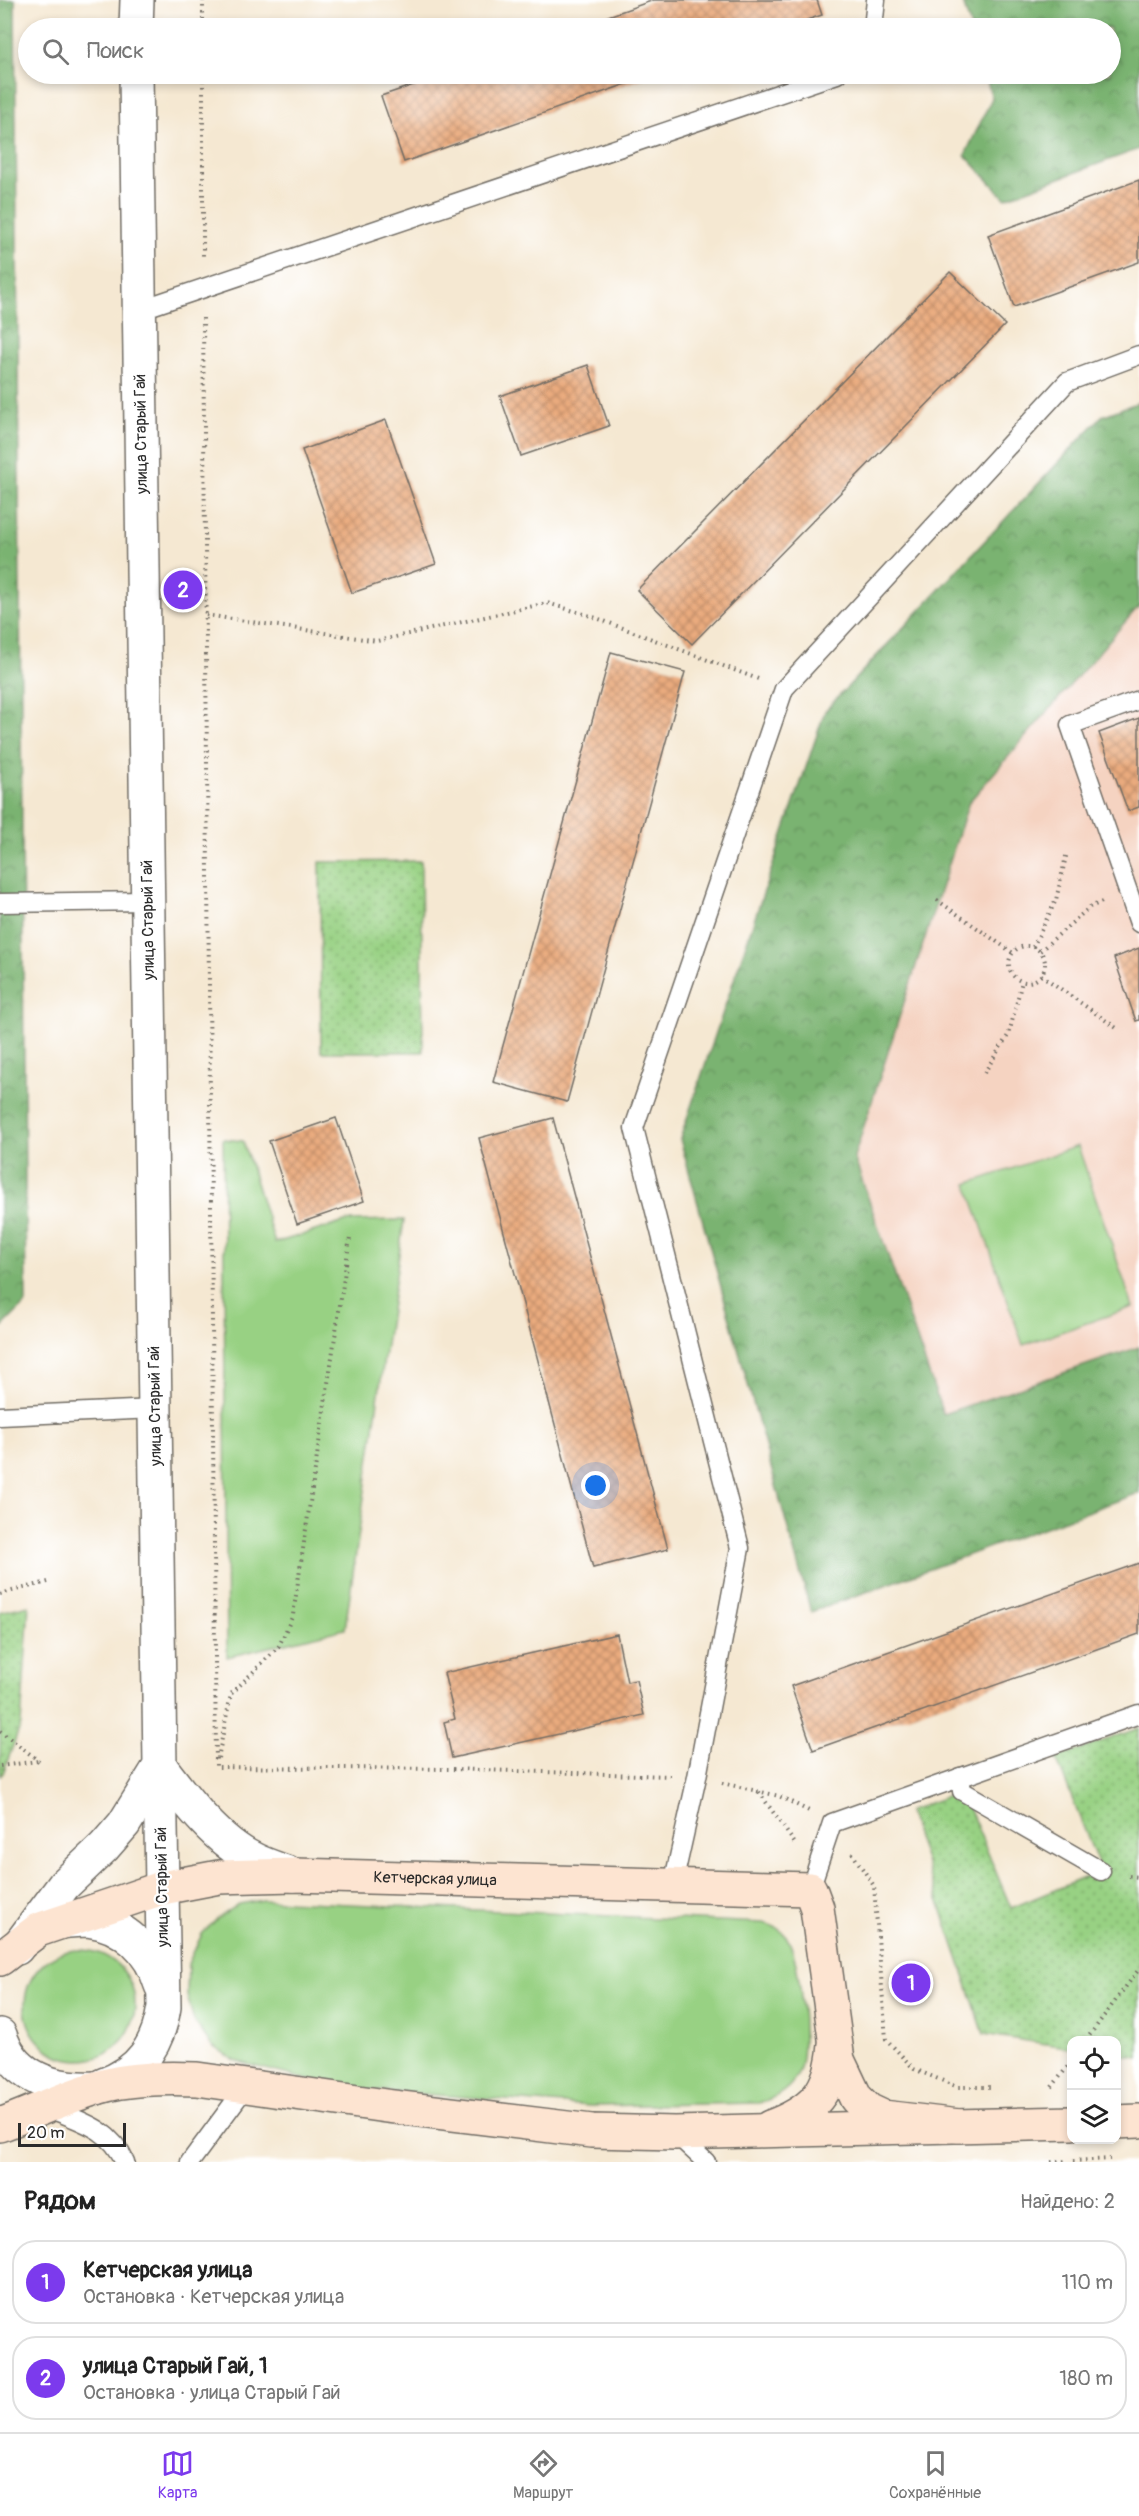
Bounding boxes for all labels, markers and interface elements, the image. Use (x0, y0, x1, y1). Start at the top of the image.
search box (18, 18, 1121, 84)
icon: search (39, 35, 72, 68)
text: Поиск (87, 37, 144, 65)
street label: улица Старый Гай (130, 374, 152, 495)
pin: 2 (164, 568, 202, 612)
street label: улица Старый Гай (137, 860, 159, 981)
street label: улица Старый Гай (144, 1346, 166, 1467)
your location (581, 1471, 610, 1500)
street label: улица Старый Гай (151, 1827, 173, 1948)
street label: Кетчерская улица (373, 1867, 497, 1890)
pin: 1 (892, 1960, 930, 2006)
map controls (1067, 2036, 1121, 2144)
button: locate (1067, 2036, 1121, 2090)
button: layers (1067, 2090, 1121, 2144)
scale bar (18, 2120, 126, 2148)
text: 20 m (27, 2123, 65, 2143)
text: Рядом (24, 2185, 96, 2217)
text: Найдено: 2 (1020, 2189, 1115, 2214)
text: Кетчерская улица (83, 2256, 253, 2284)
text: 1 (42, 2270, 49, 2295)
text: 110 m (1062, 2270, 1113, 2295)
text: Остановка · Кетчерская улица (83, 2284, 344, 2309)
text: улица Старый Гай, 1 (83, 2352, 268, 2380)
text: 2 (40, 2366, 51, 2391)
text: 180 m (1059, 2366, 1113, 2391)
text: Остановка · улица Старый Гай (83, 2380, 341, 2405)
tab: Карта (158, 2447, 197, 2503)
tab: Маршрут (513, 2447, 573, 2503)
tab: Сохранённые (889, 2447, 981, 2503)

